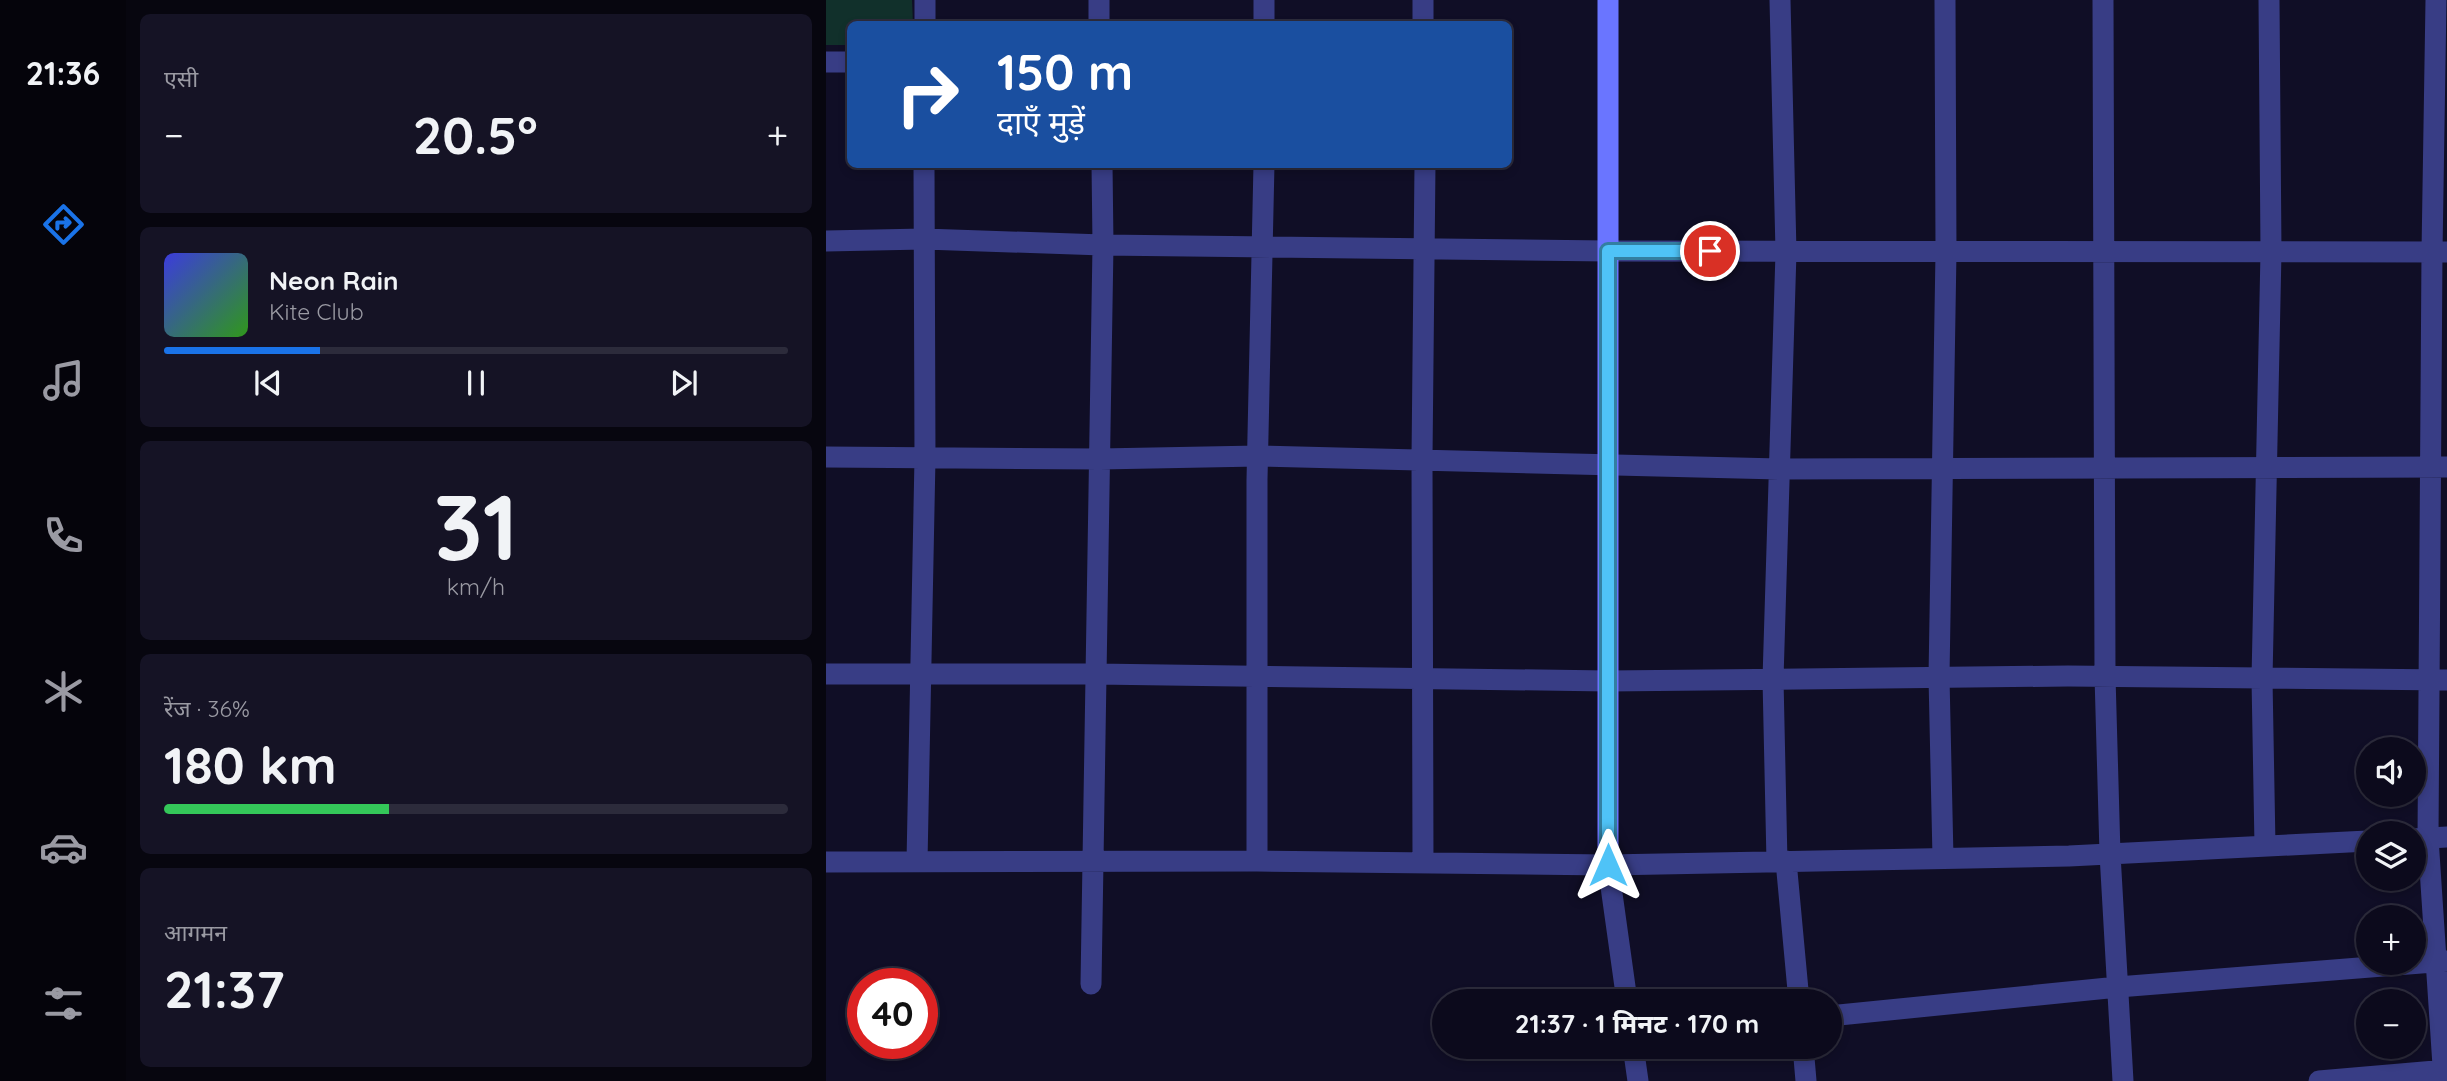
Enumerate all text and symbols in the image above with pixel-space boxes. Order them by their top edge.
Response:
text: 150 m [997,41,1133,102]
icon: right [882,49,973,140]
text: 21:36 [26,53,100,93]
text: एसी [164,64,198,93]
text: 20.5° [413,102,538,167]
text: दाएँ मुड़ें [997,102,1085,142]
text: − [164,111,184,159]
text: + [767,111,788,159]
icon: directions [39,200,88,249]
pin [1680,221,1740,281]
icon: arrive [1691,232,1729,270]
text: Neon Rain [269,264,398,297]
text: Kite Club [269,297,364,326]
icon: music [39,356,88,405]
icon: previous [249,364,287,402]
icon: pause [457,364,495,402]
icon: next [665,364,703,402]
text: 31 [434,469,518,583]
icon: phone [39,511,88,560]
text: km/h [447,572,505,601]
icon: climate [39,667,88,716]
text: रेंज · 36% [164,694,250,723]
text: 180 km [164,732,337,797]
map controls [2356,737,2426,1059]
button: sound [2356,737,2426,807]
button: layers [2356,821,2426,891]
icon: car [39,823,88,872]
position arrow [1571,828,1645,902]
button: + [2356,905,2426,975]
text: आगमन [164,918,227,947]
text: 21:37 [164,956,284,1021]
speed limit sign: 40 [847,968,938,1059]
icon: filters [39,979,88,1028]
button: − [2356,989,2426,1059]
text: 21:37 · 1 मिनट · 170 m [1515,1007,1759,1040]

